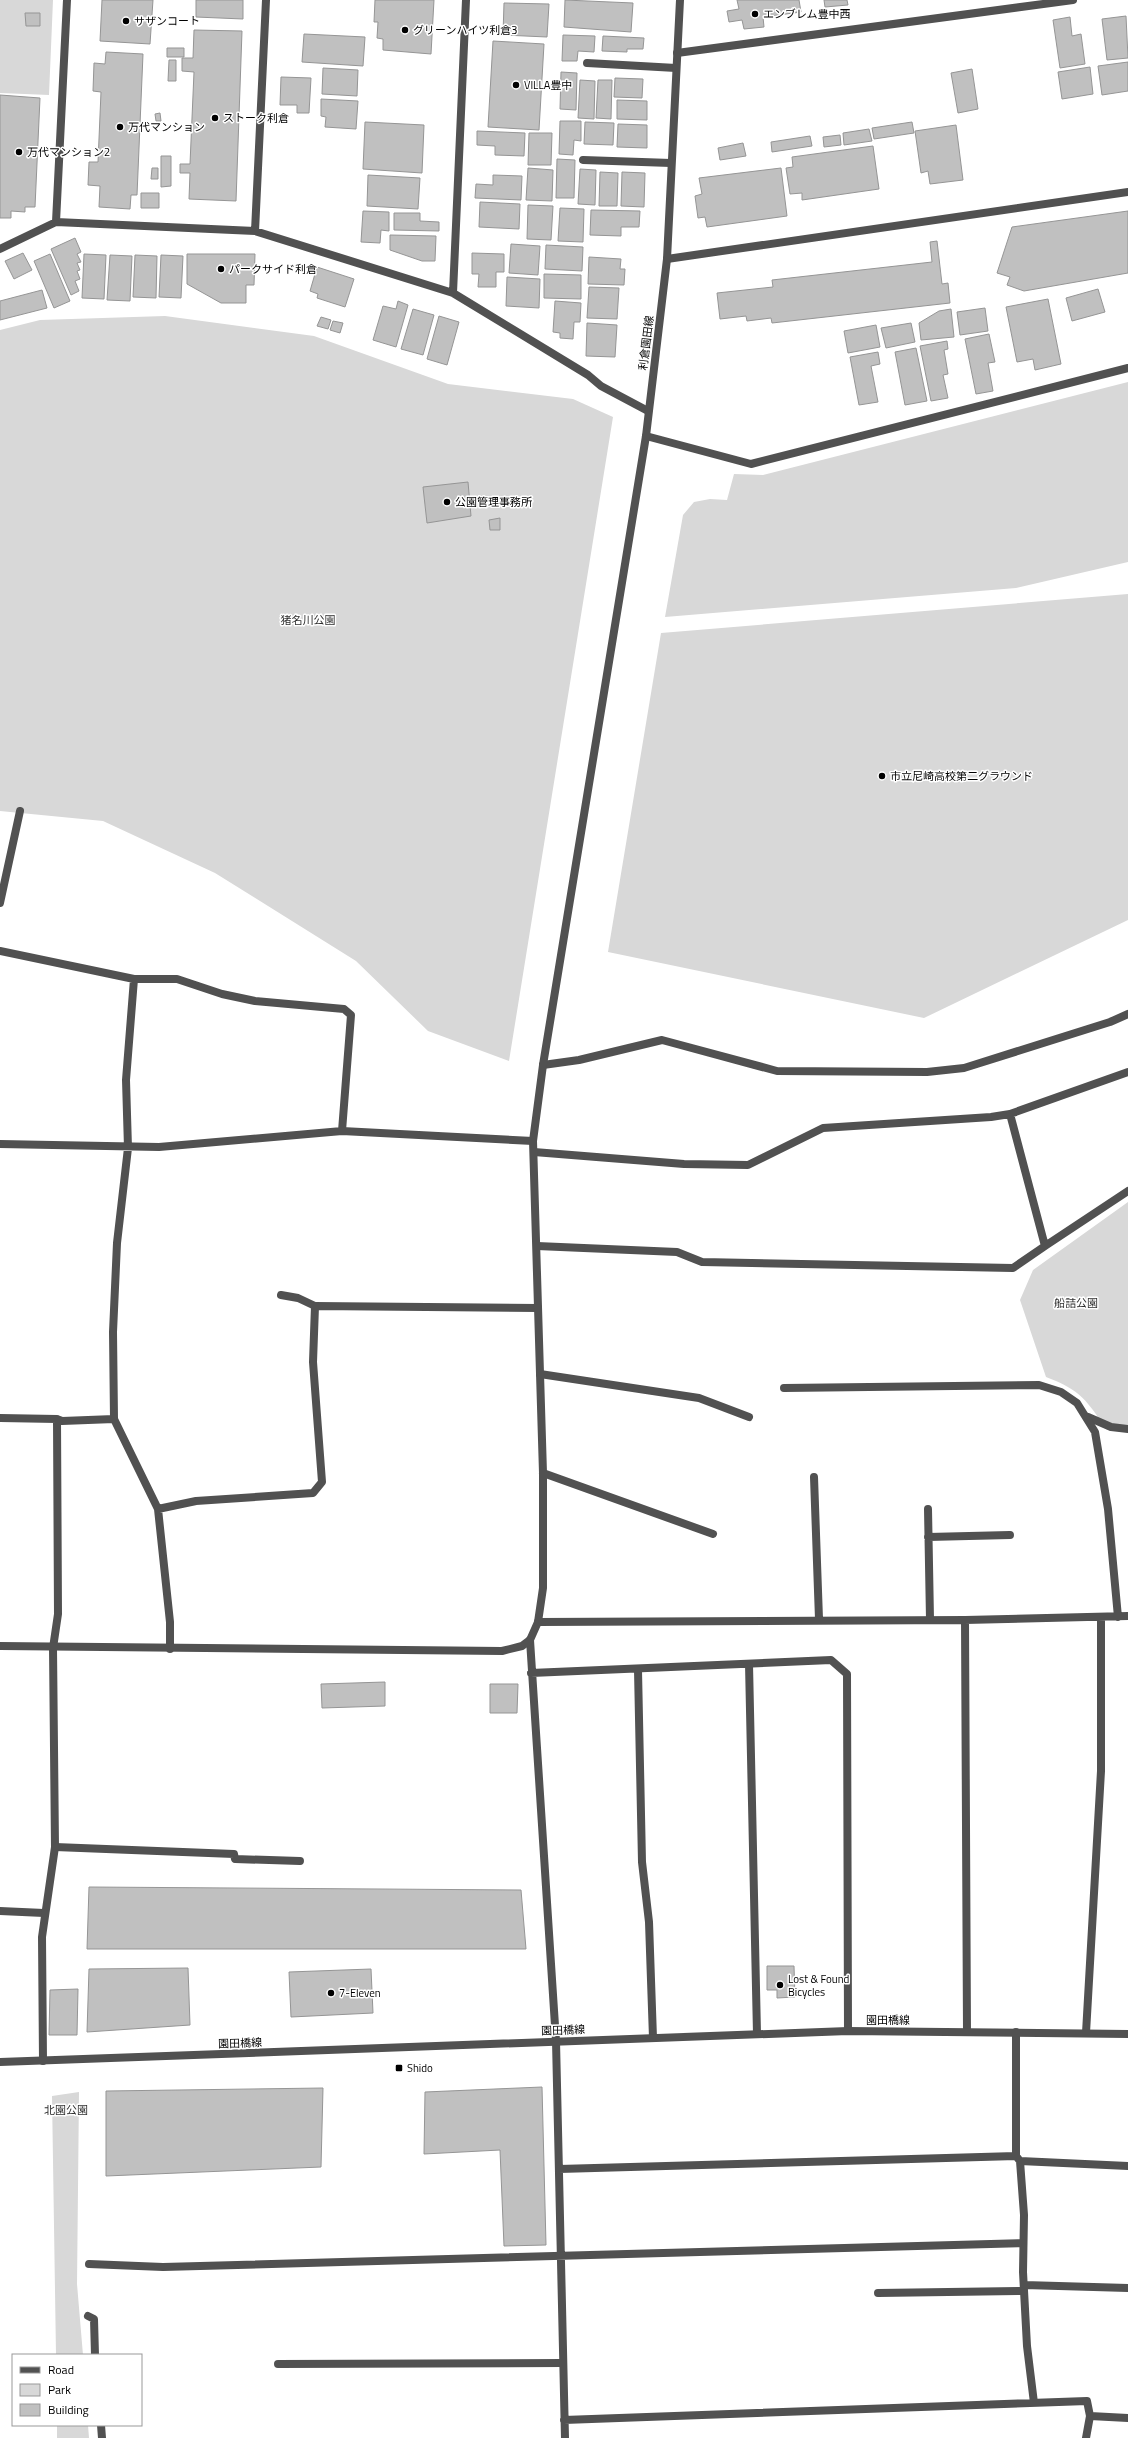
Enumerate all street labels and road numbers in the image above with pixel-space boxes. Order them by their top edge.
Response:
street label: 利倉園田線 [635,315,657,371]
street label: 園田橋線 [866,2012,910,2028]
street label: 園田橋線 [541,2021,585,2039]
street label: 園田橋線 [218,2034,262,2052]

